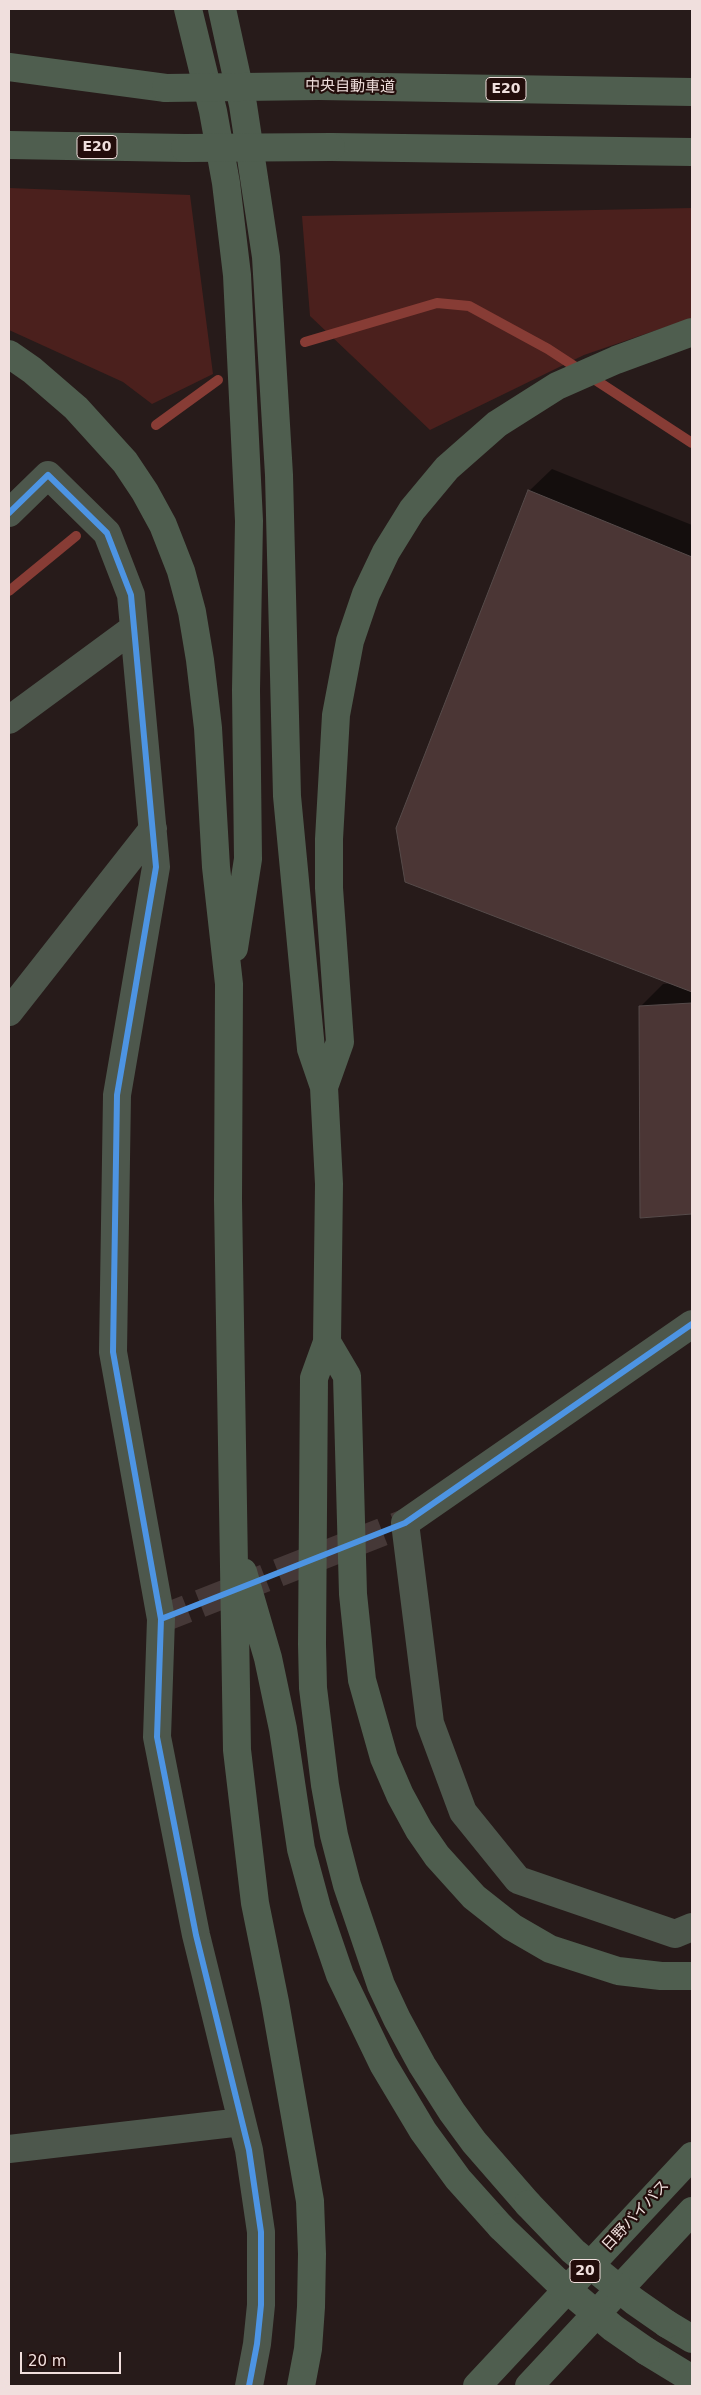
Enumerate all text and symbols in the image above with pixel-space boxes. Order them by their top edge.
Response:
street label: 中央自動車道 [305,77,395,97]
road number: E20 [486,78,526,100]
road number: E20 [77,136,117,158]
street label: 日野バイパス [599,2177,673,2255]
road number: 20 [570,2260,600,2282]
scale bar [22,2342,124,2374]
text: 20 m [28,2352,66,2370]

